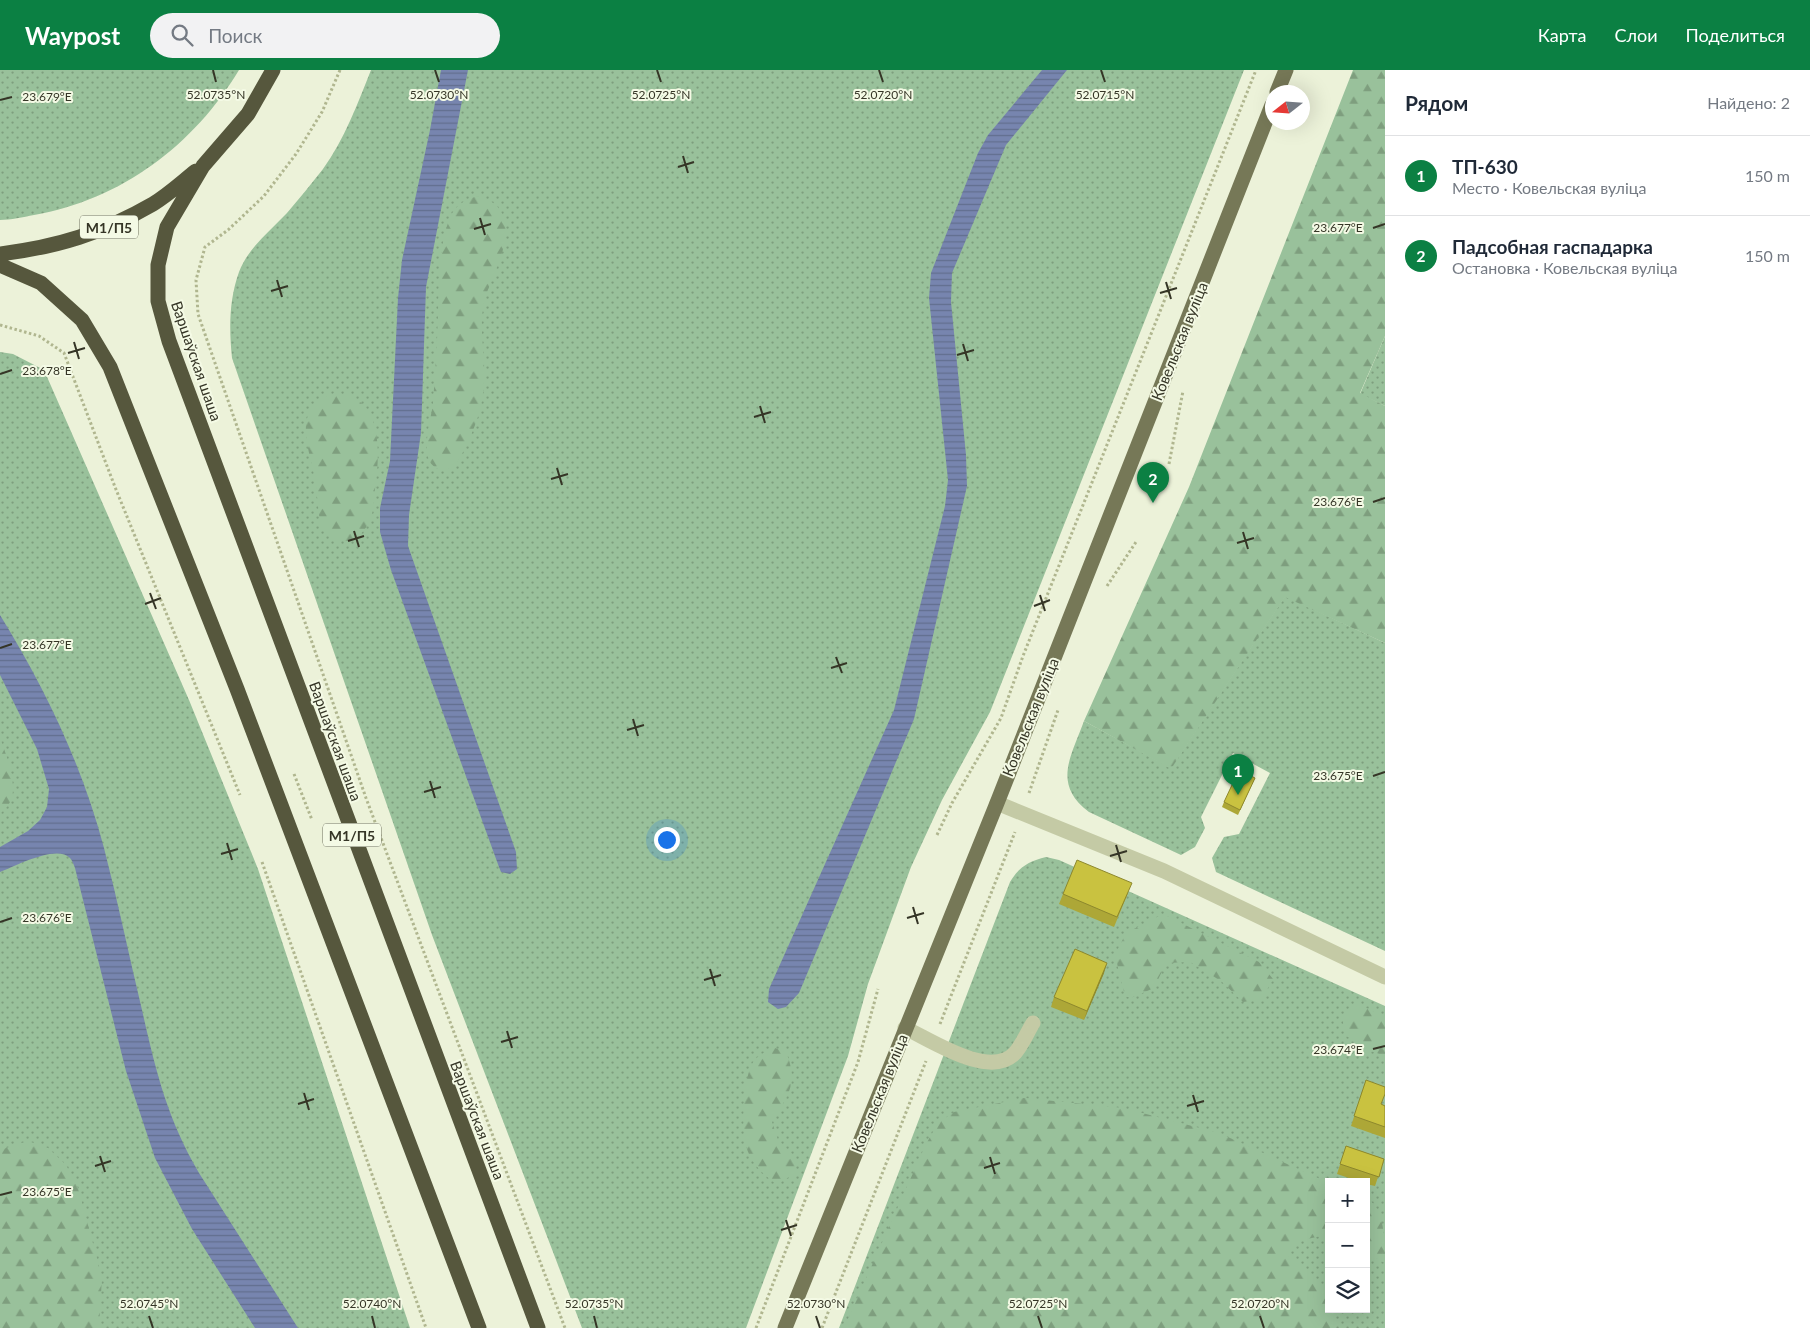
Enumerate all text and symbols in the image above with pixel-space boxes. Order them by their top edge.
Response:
search box [150,13,500,58]
text: Waypost [25,21,120,50]
icon: search [168,21,196,49]
text: Поиск [208,24,262,47]
text: Карта [1538,24,1586,46]
text: Слои [1614,24,1658,46]
text: Поделиться [1686,24,1785,46]
north arrow [1265,85,1310,130]
text: 52.0735°N [187,87,245,102]
text: 52.0730°N [410,87,468,102]
text: 52.0725°N [632,87,690,102]
text: 52.0720°N [854,87,912,102]
text: 52.0715°N [1076,87,1134,102]
text: 23.679°E [22,89,72,104]
text: Рядом [1405,90,1468,115]
text: Найдено: 2 [1707,93,1790,112]
text: ТП-630 [1452,155,1518,178]
text: 1 [1416,166,1426,185]
text: 150 m [1745,166,1790,185]
text: Место · Ковельская вуліца [1452,178,1646,197]
road number: М1/П5 [80,216,138,238]
text: 23.677°E [1313,220,1363,235]
text: Падсобная гаспадарка [1452,235,1653,258]
text: 2 [1416,246,1426,265]
text: 150 m [1745,246,1790,265]
text: Остановка · Ковельская вуліца [1452,258,1677,277]
street label: Ковельская вуліца [1147,279,1211,403]
street label: Варшаўская шаша [168,299,226,423]
text: 23.678°E [22,363,72,378]
pin: 2 [1137,462,1169,503]
text: 23.676°E [1313,494,1363,509]
text: 23.677°E [22,637,72,652]
street label: Ковельская вуліца [998,655,1062,779]
street label: Варшаўская шаша [306,679,366,803]
pin: 1 [1222,754,1254,795]
text: 23.675°E [1313,768,1363,783]
road number: М1/П5 [323,824,381,846]
your location [654,827,680,853]
text: 23.676°E [22,910,72,925]
street label: Ковельская вуліца [847,1031,911,1155]
text: 23.674°E [1313,1042,1363,1057]
street label: Варшаўская шаша [447,1058,509,1182]
map controls [1325,1178,1370,1313]
button: + [1325,1178,1370,1223]
text: 23.675°E [22,1184,72,1199]
button: − [1325,1223,1370,1268]
button: layers [1325,1268,1370,1313]
text: 52.0745°N [120,1296,178,1311]
text: 52.0740°N [343,1296,401,1311]
text: 52.0735°N [565,1296,623,1311]
text: 52.0730°N [787,1296,845,1311]
text: 52.0725°N [1009,1296,1067,1311]
text: 52.0720°N [1231,1296,1289,1311]

